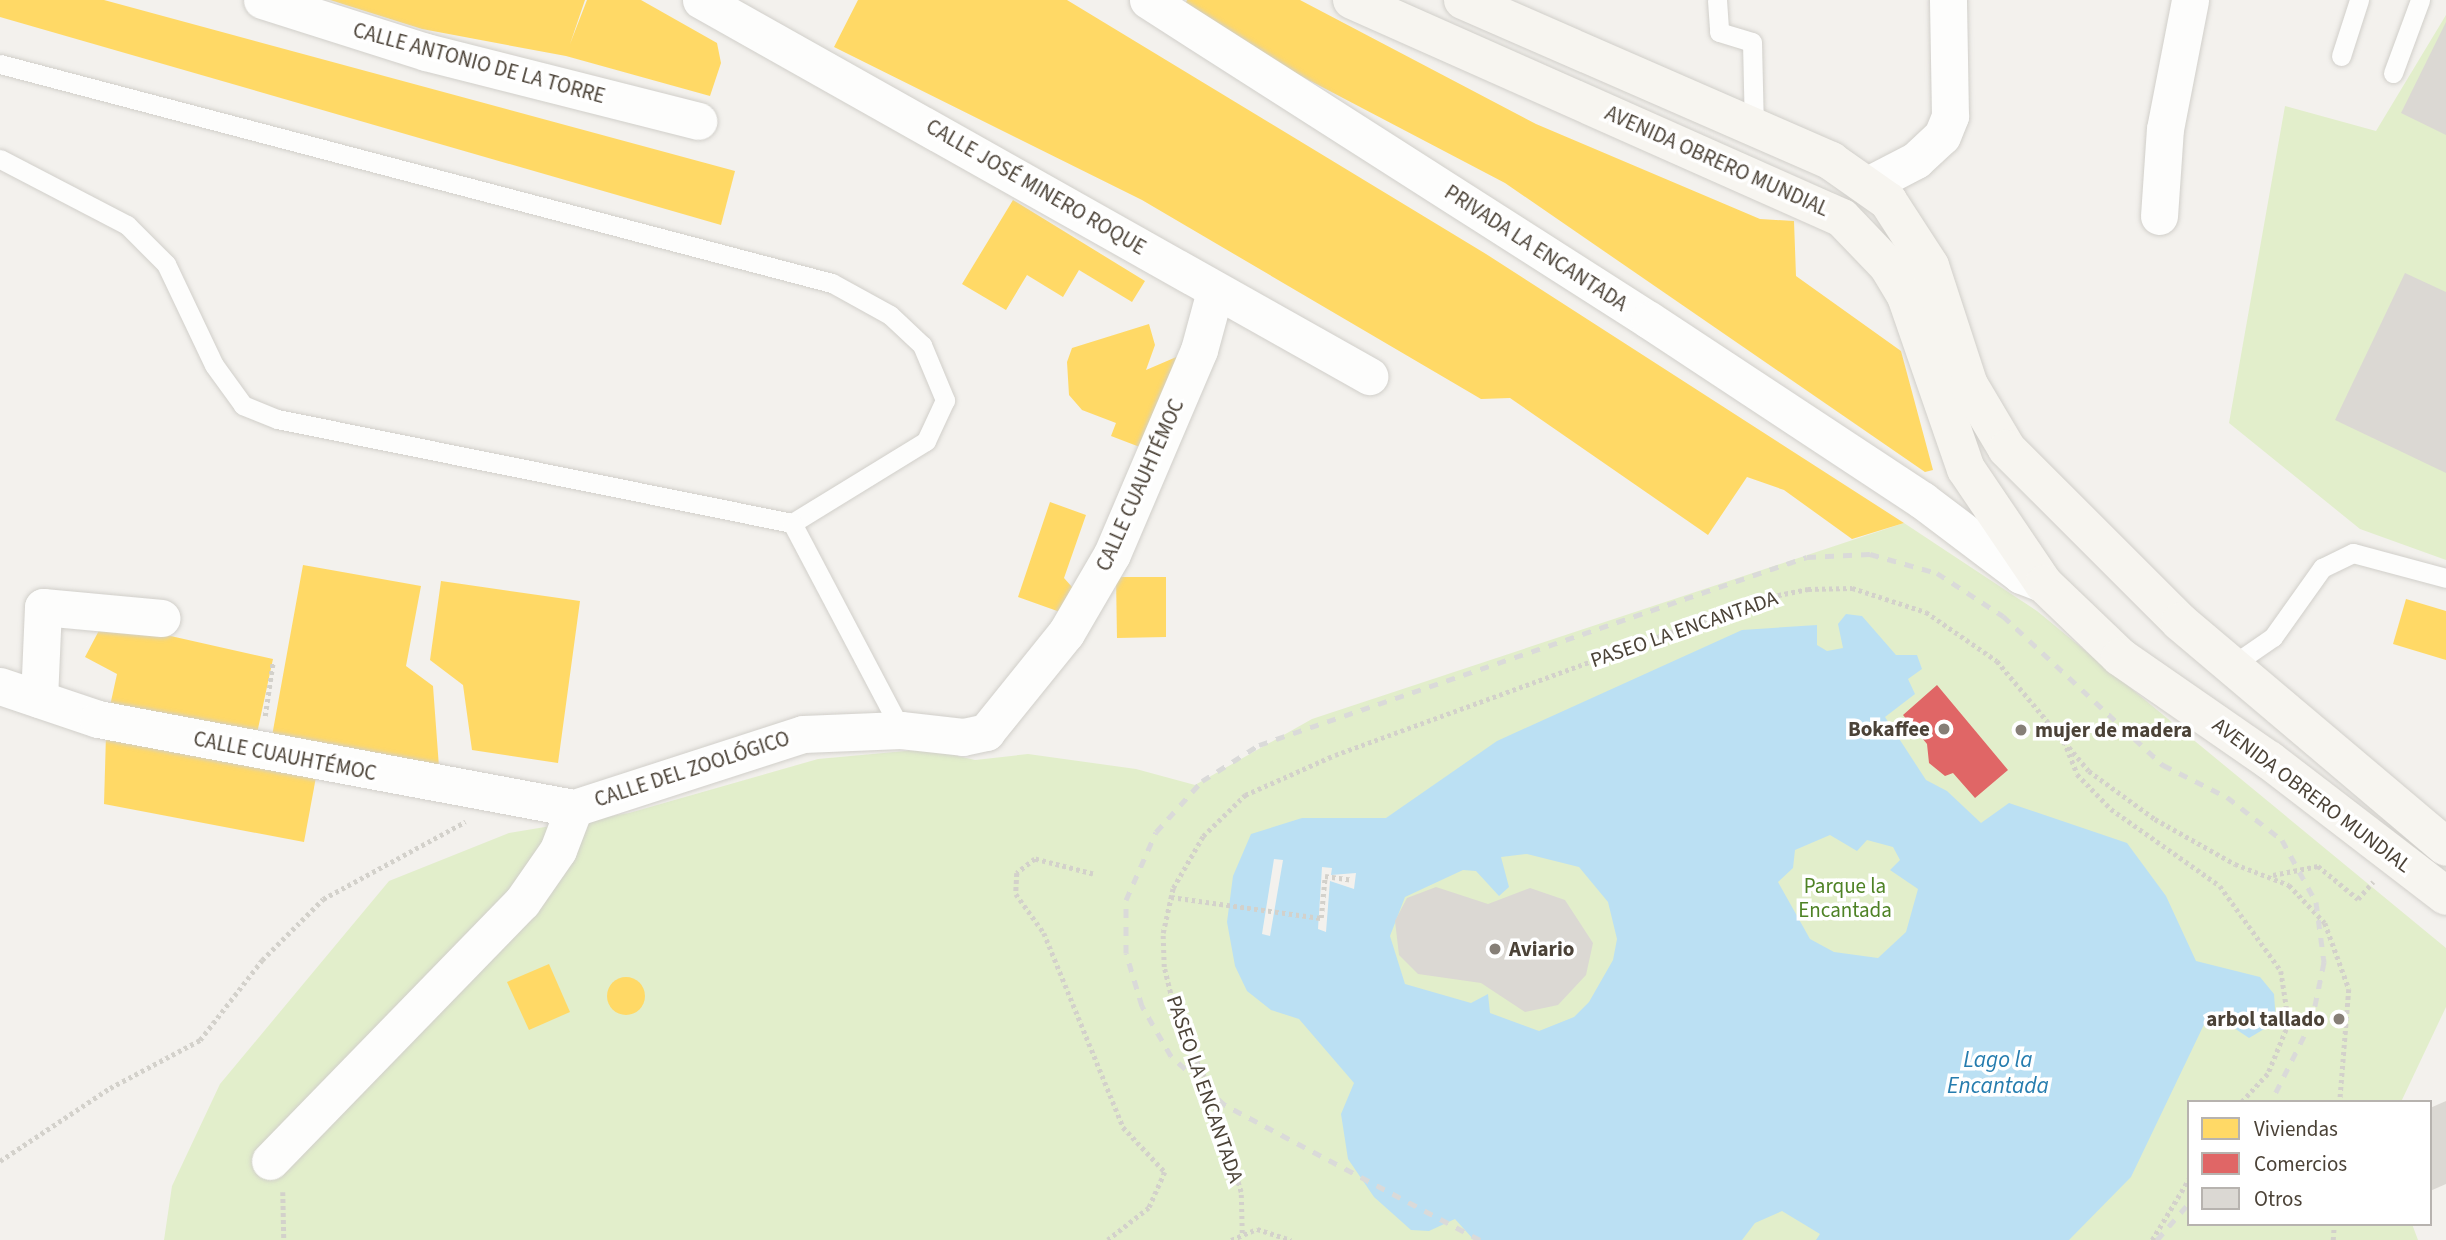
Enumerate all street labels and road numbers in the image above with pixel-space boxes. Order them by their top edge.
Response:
street label: CALLE ANTONIO DE LA TORRE [350,17,608,109]
street label: AVENIDA OBRERO MUNDIAL [1601,100,1833,222]
street label: CALLE JOSÉ MINERO ROQUE [922,114,1150,260]
street label: PRIVADA LA ENCANTADA [1440,179,1632,317]
street label: CALLE CUAUHTÉMOC [1091,395,1189,575]
street label: PASEO LA ENCANTADA [1587,585,1781,673]
street label: AVENIDA OBRERO MUNDIAL [2208,712,2416,878]
street label: CALLE CUAUHTÉMOC [191,726,379,786]
street label: CALLE DEL ZOOLÓGICO [591,726,793,812]
street label: PASEO LA ENCANTADA [1161,992,1249,1186]

